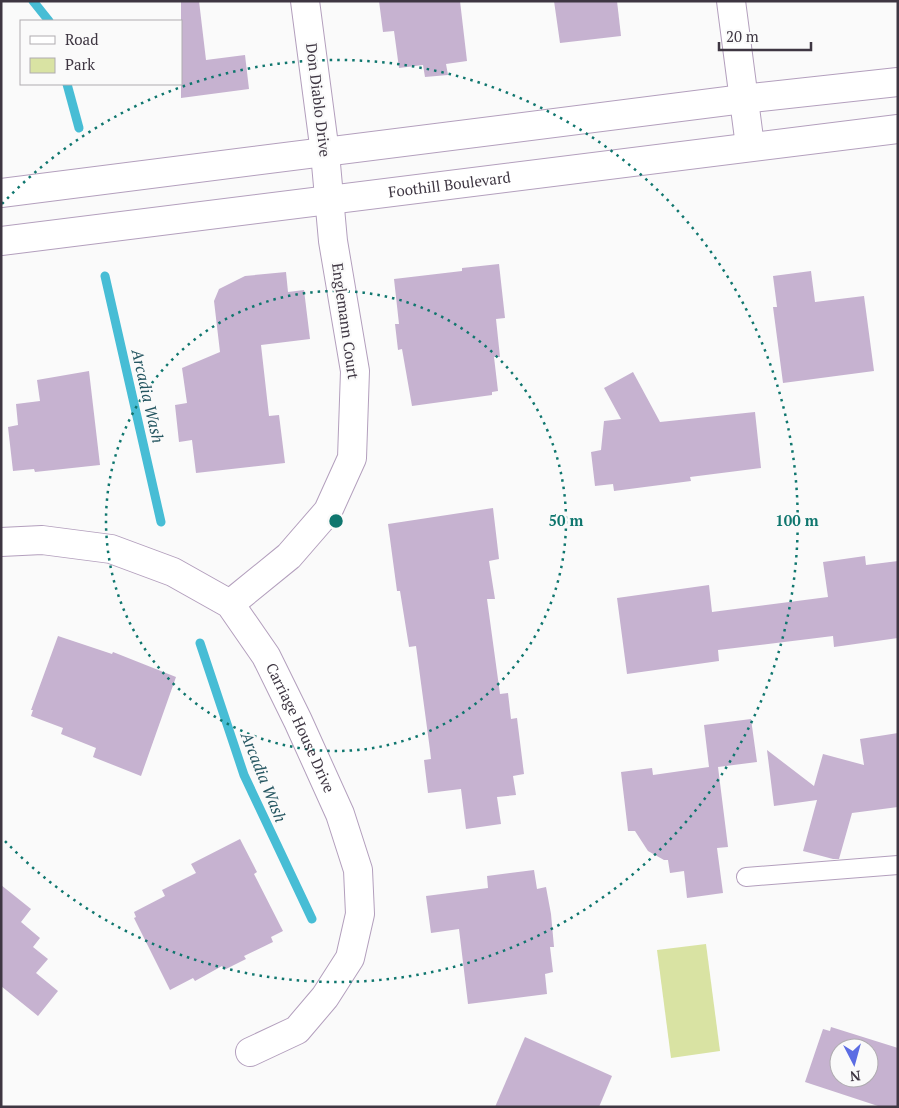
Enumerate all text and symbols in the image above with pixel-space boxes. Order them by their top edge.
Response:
legend [20,20,182,85]
scale bar [719,20,812,52]
text: 20 m [726,26,759,46]
text: Road [65,29,98,49]
street label: Don Diablo Drive [302,42,336,158]
text: Park [65,54,95,74]
street label: Foothill Boulevard [387,166,512,202]
street label: Englemann Court [328,261,364,381]
water label: Arcadia Wash [126,346,169,445]
text: 50 m [549,510,584,530]
text: 100 m [775,510,819,530]
centre of rings [327,512,345,530]
street label: Carriage House Drive [262,659,340,796]
water label: Arcadia Wash [236,728,292,825]
north arrow [829,1038,879,1088]
text: N [849,1066,862,1086]

